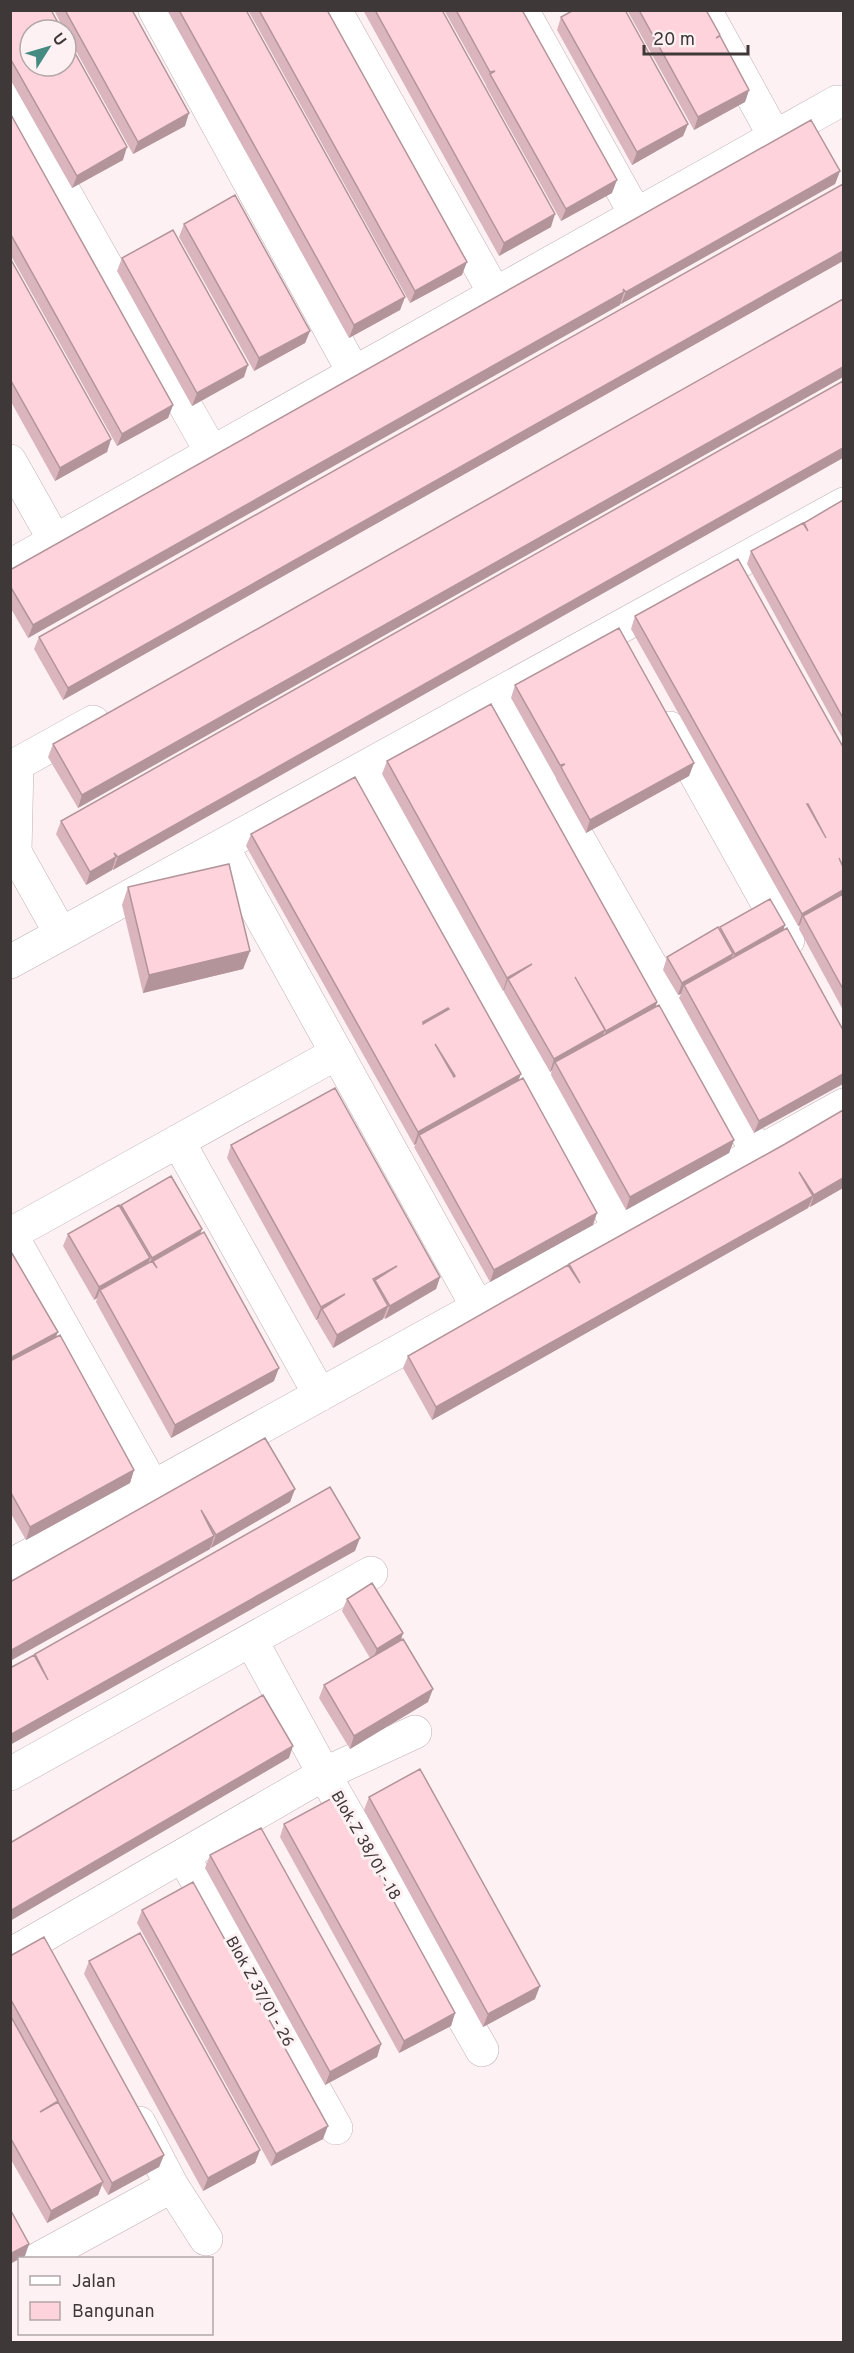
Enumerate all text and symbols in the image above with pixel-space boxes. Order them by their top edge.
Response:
north arrow [18,18,78,78]
scale bar [644,18,748,56]
text: 20 m [653,29,695,52]
text: U [47,30,70,51]
street label: Blok Z 38/01 - 18 [326,1788,404,1904]
street label: Blok Z 37/01 - 26 [220,1933,298,2051]
legend [18,2257,213,2335]
text: Jalan [72,2271,116,2294]
text: Bangunan [72,2301,155,2324]

